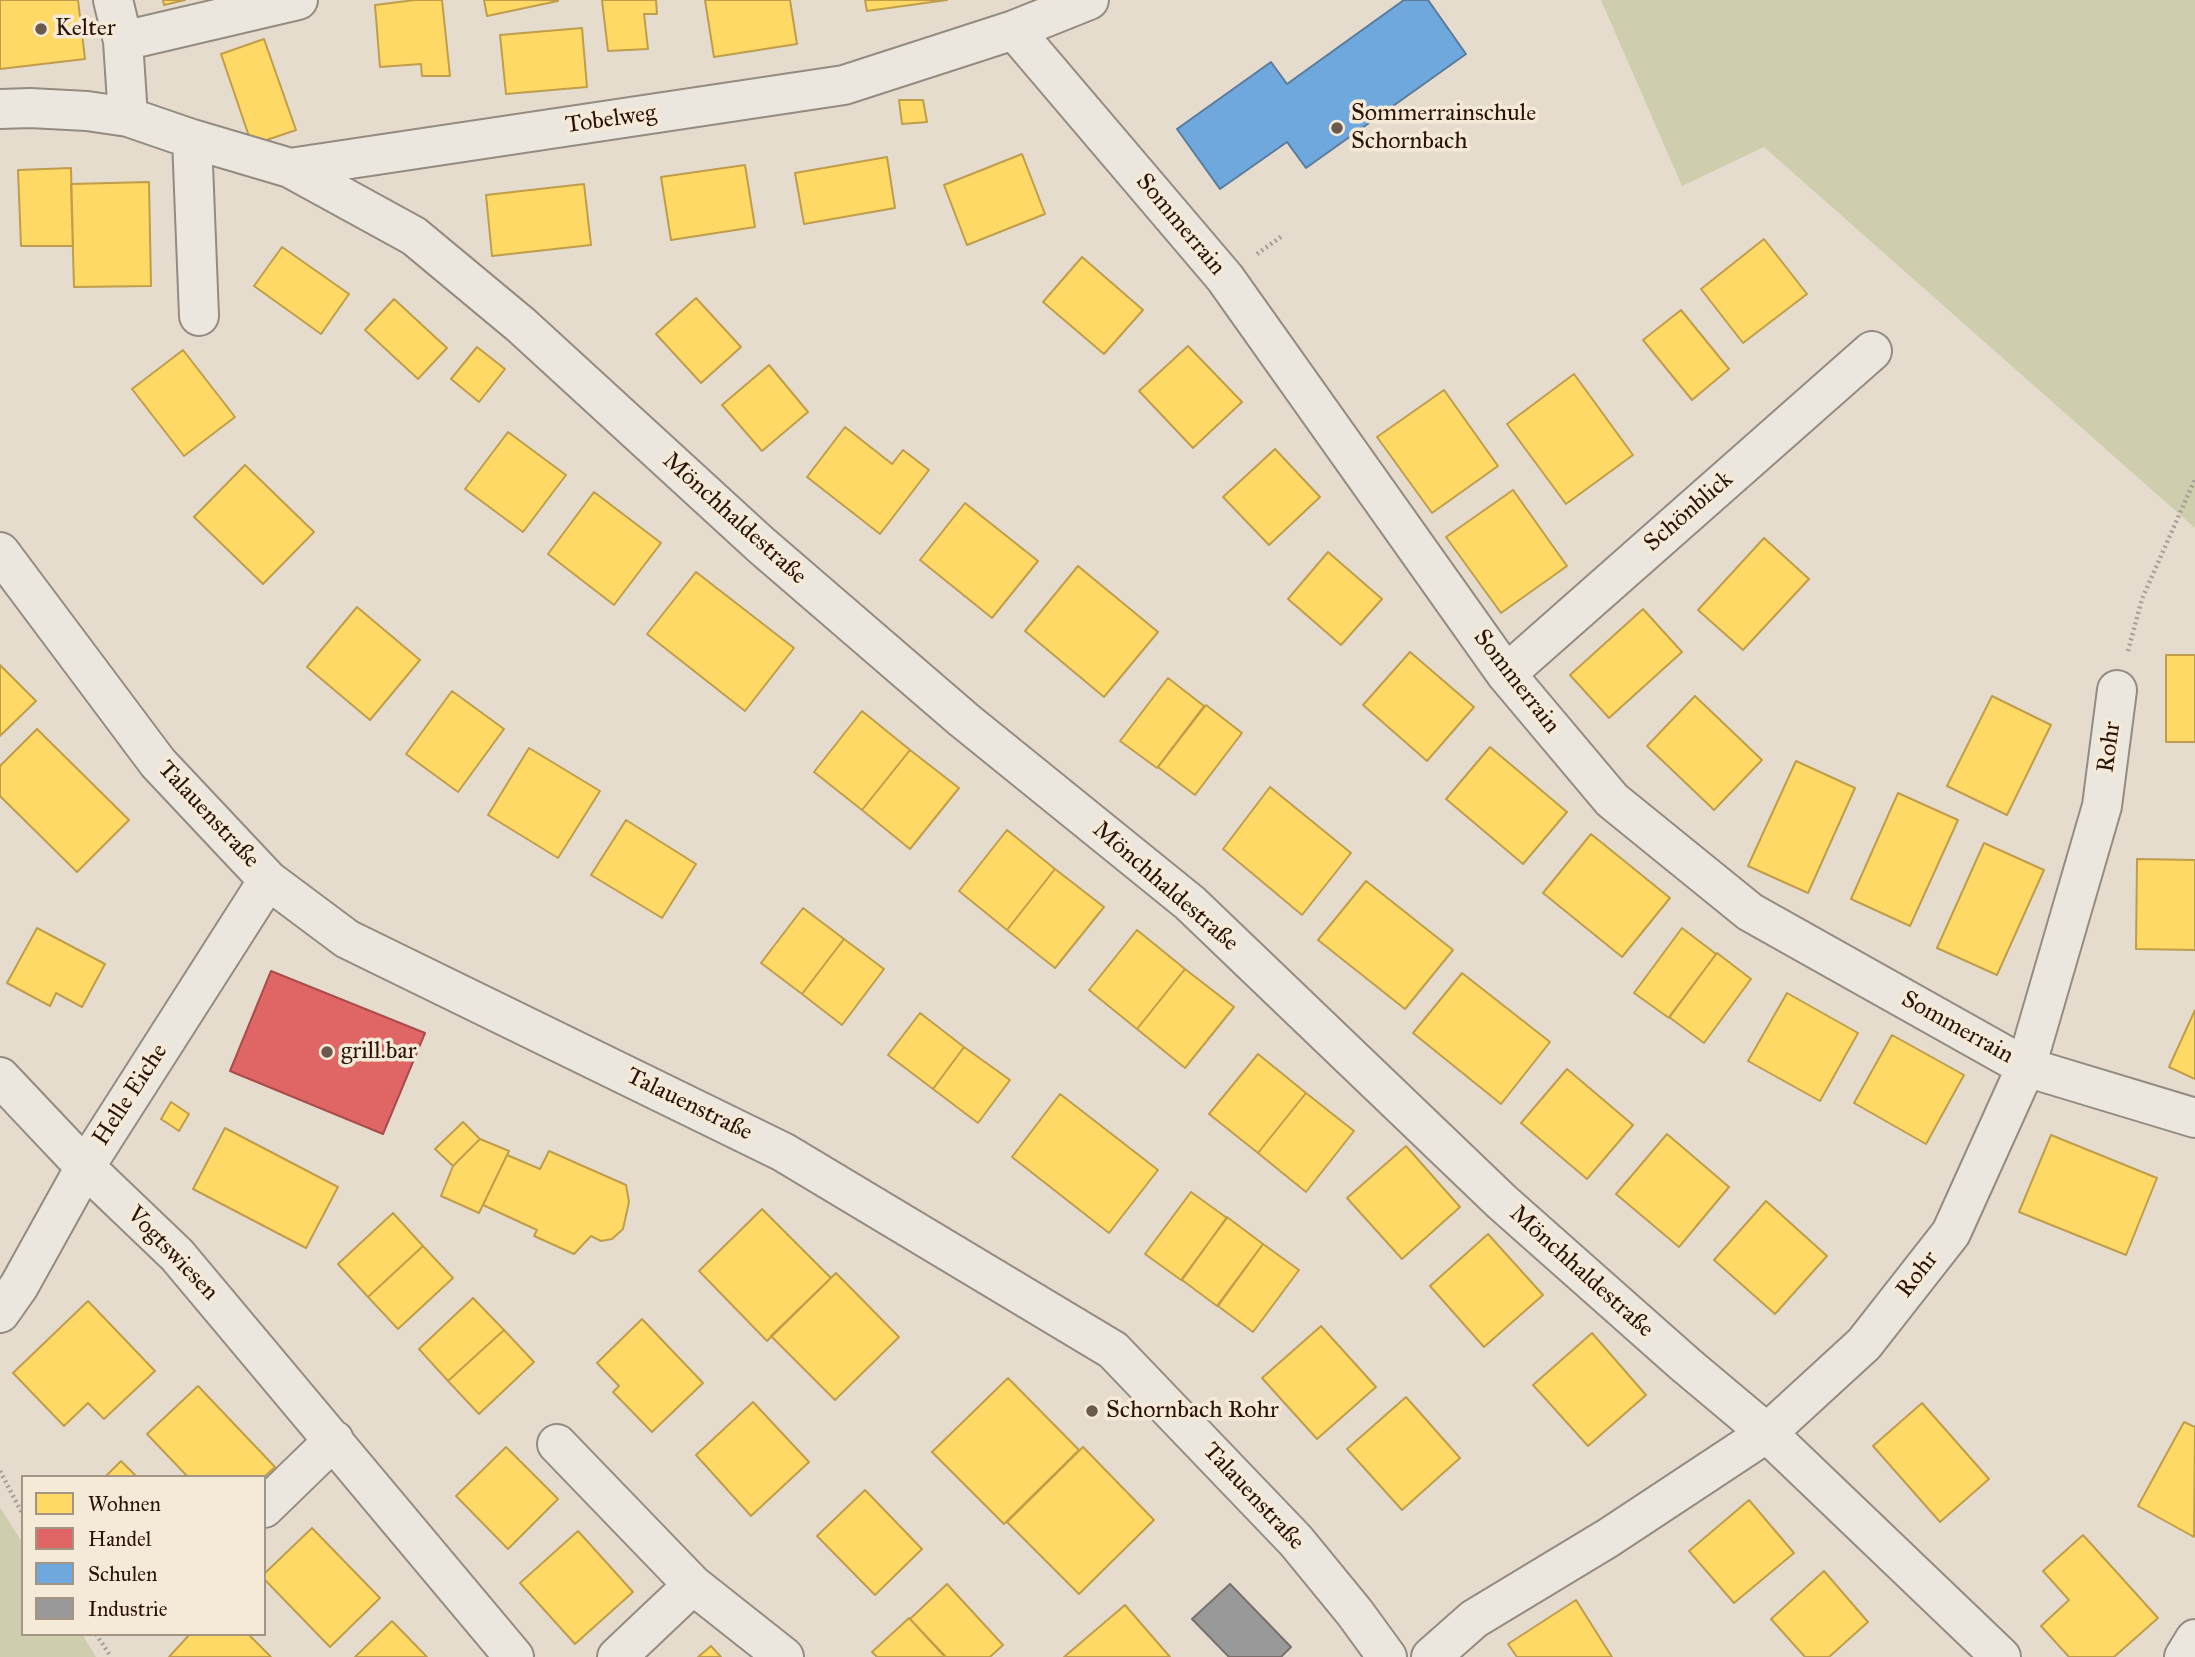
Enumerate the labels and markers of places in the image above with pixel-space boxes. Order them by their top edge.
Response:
place label: Kelter [55,15,116,43]
marker: Kelter [33,21,49,37]
place label: Sommerrainschule Schornbach [1351,100,1536,156]
marker: Sommerrainschule Schornbach [1329,120,1345,136]
place label: grill.bar [341,1038,417,1066]
marker: grill.bar [319,1044,335,1060]
place label: Schornbach Rohr [1106,1397,1279,1425]
marker: Schornbach Rohr [1084,1403,1100,1419]

